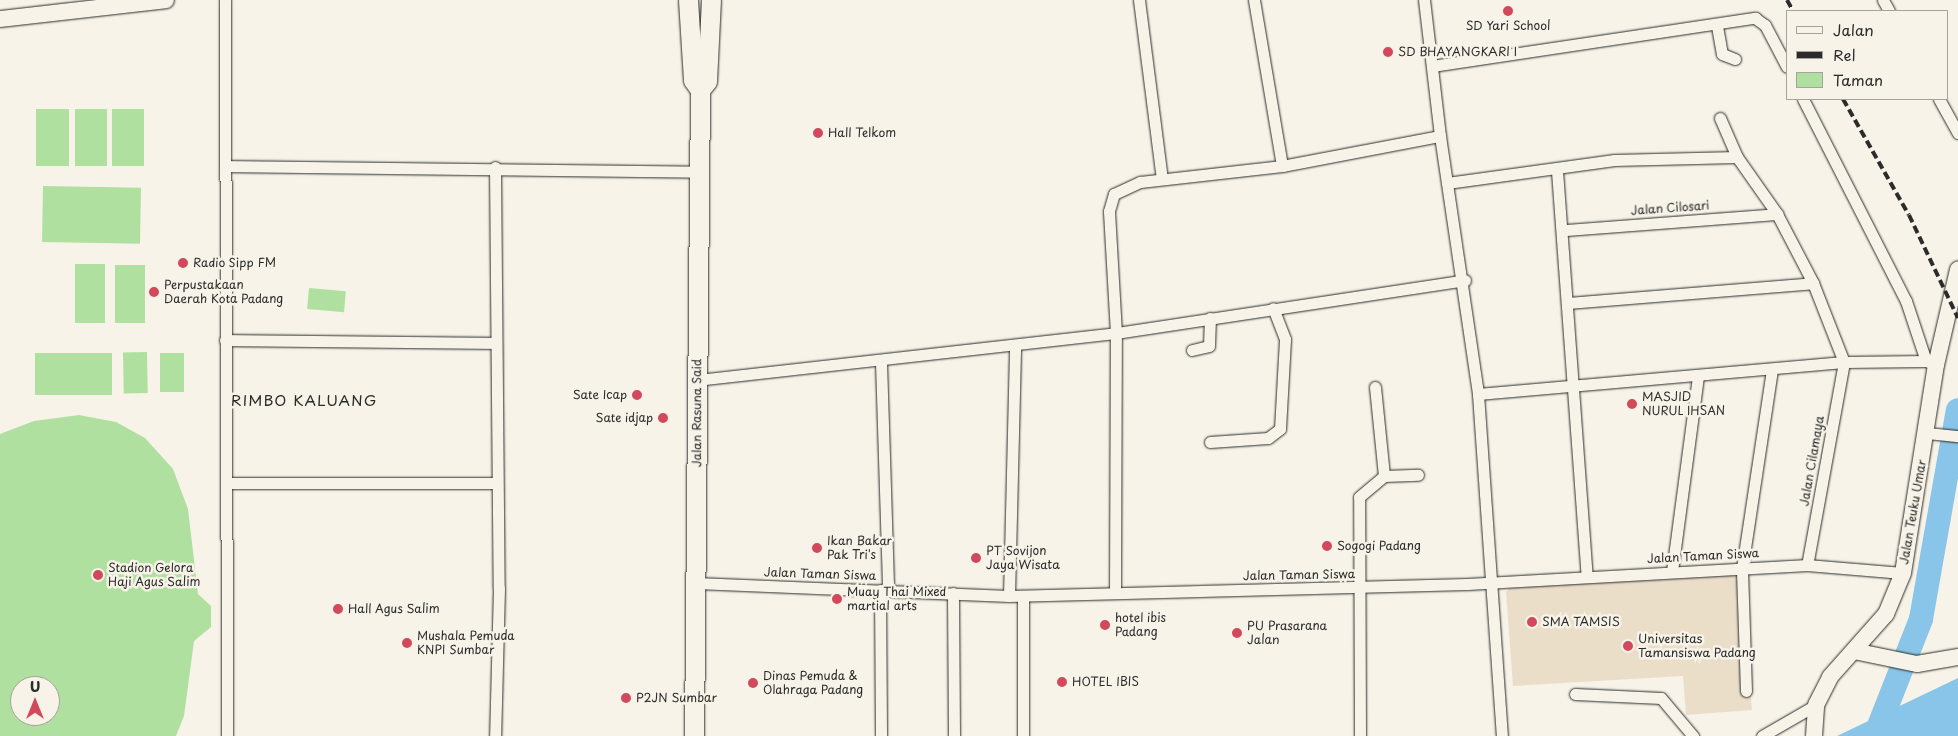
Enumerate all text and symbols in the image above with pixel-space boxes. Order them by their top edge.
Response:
marker: SD Yari School [1502,5,1514,17]
legend [1786,10,1948,100]
text: Jalan [1833,18,1874,41]
place label: SD Yari School [1465,19,1551,33]
text: Rel [1833,43,1855,66]
place label: SD BHAYANGKARI I [1398,45,1518,59]
marker: SD BHAYANGKARI I [1382,46,1394,58]
text: Taman [1833,68,1883,91]
place label: Hall Telkom [828,126,896,140]
marker: Hall Telkom [812,127,824,139]
street label: Jalan Cilosari [1630,198,1710,218]
place label: Radio Sipp FM [193,256,276,270]
marker: Radio Sipp FM [177,257,189,269]
place label: Perpustakaan Daerah Kota Padang [164,278,284,306]
marker: Perpustakaan Daerah Kota Padang [148,286,160,298]
street label: Jalan Rasuna Said [690,359,704,467]
place label: Sate Icap [573,388,627,402]
marker: Sate Icap [631,389,643,401]
place label: MASJID NURUL IHSAN [1642,390,1727,418]
district label: RIMBO KALUANG [229,391,379,409]
marker: MASJID NURUL IHSAN [1626,398,1638,410]
place label: Sate idjap [594,411,653,425]
marker: Sate idjap [657,412,669,424]
street label: Jalan Cilamaya [1797,415,1827,507]
street label: Jalan Teuku Umar [1897,458,1929,566]
place label: Ikan Bakar Pak Tri's [827,534,892,562]
place label: Sogogi Padang [1337,539,1422,553]
marker: Sogogi Padang [1321,540,1333,552]
marker: Ikan Bakar Pak Tri's [811,542,823,554]
place label: PT Sovijon Jaya Wisata [986,544,1060,572]
street label: Jalan Taman Siswa [1646,546,1760,566]
marker: PT Sovijon Jaya Wisata [970,552,982,564]
place label: Stadion Gelora Haji Agus Salim [108,561,200,589]
street label: Jalan Taman Siswa [763,565,877,583]
street label: Jalan Taman Siswa [1242,567,1356,583]
marker: Stadion Gelora Haji Agus Salim [92,569,104,581]
place label: Muay Thai Mixed martial arts [847,585,947,613]
marker: Muay Thai Mixed martial arts [831,593,843,605]
place label: Hall Agus Salim [348,602,441,616]
marker: Hall Agus Salim [332,603,344,615]
place label: hotel ibis Padang [1115,611,1166,639]
place label: SMA TAMSIS [1542,615,1620,629]
marker: SMA TAMSIS [1526,616,1538,628]
marker: hotel ibis Padang [1099,619,1111,631]
place label: PU Prasarana Jalan [1247,619,1328,647]
marker: PU Prasarana Jalan [1231,627,1243,639]
place label: Mushala Pemuda KNPI Sumbar [417,629,515,657]
place label: Universitas Tamansiswa Padang [1638,632,1756,660]
marker: Mushala Pemuda KNPI Sumbar [401,637,413,649]
marker: Universitas Tamansiswa Padang [1622,640,1634,652]
place label: Dinas Pemuda & Olahraga Padang [763,669,864,697]
place label: HOTEL IBIS [1072,675,1140,689]
north arrow [10,676,60,726]
text: U [30,676,40,697]
marker: HOTEL IBIS [1056,676,1068,688]
marker: Dinas Pemuda & Olahraga Padang [747,677,759,689]
place label: P2JN Sumbar [636,691,718,705]
marker: P2JN Sumbar [620,692,632,704]

